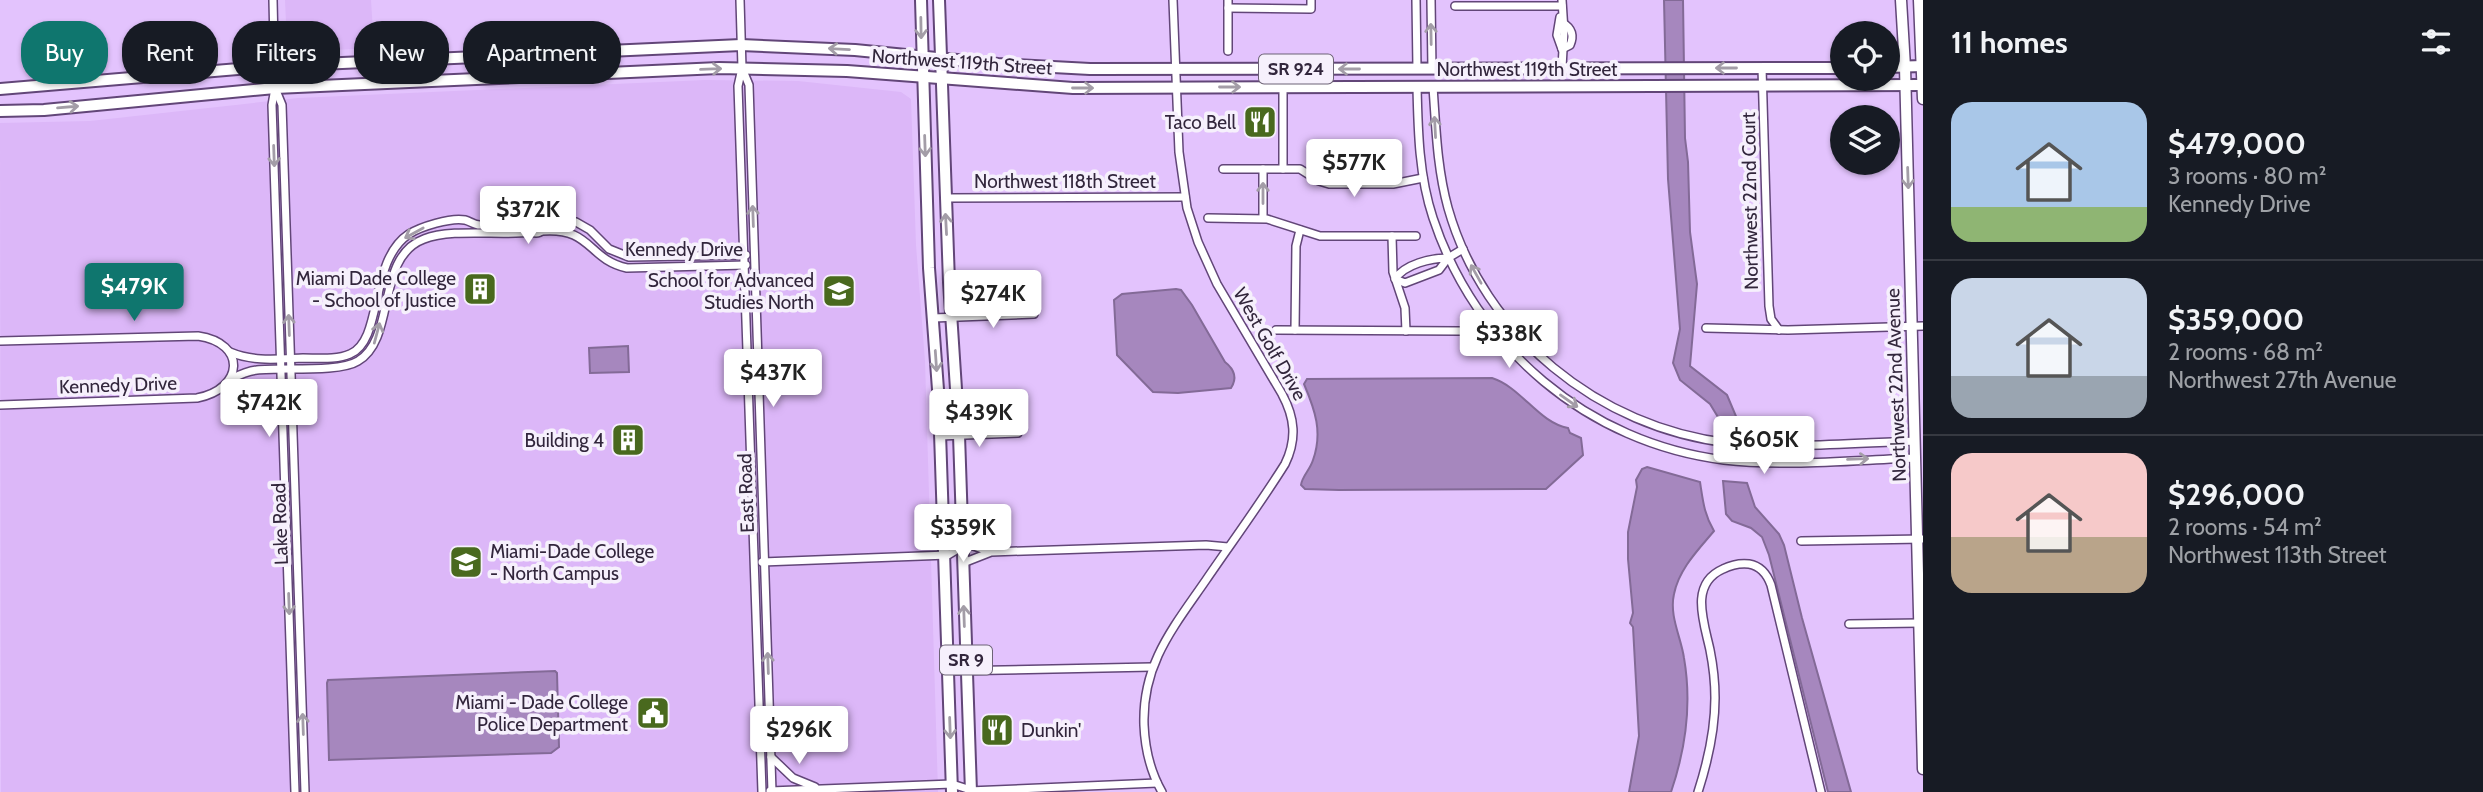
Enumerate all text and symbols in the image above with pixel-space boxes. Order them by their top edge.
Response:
one-way arrow [915,17,928,40]
chip: Buy [21,21,108,84]
chip: Rent [122,21,218,84]
chip: Filters [232,21,340,84]
chip: New [354,21,449,84]
chip: Apartment [463,21,621,84]
map controls [1830,21,1900,175]
button: locate [1830,21,1900,91]
one-way arrow [1425,23,1438,46]
icon: filters [2417,23,2455,61]
text: 11 homes [1951,24,2068,61]
one-way arrow [828,43,851,56]
street label: Northwest 119th Street [871,44,1054,80]
road number: SR 924 [1259,55,1333,84]
street label: Northwest 119th Street [1436,58,1618,81]
one-way arrow [1714,61,1737,75]
one-way arrow [699,62,722,75]
one-way arrow [1337,62,1360,76]
one-way arrow [1071,81,1094,95]
one-way arrow [1218,81,1241,94]
one-way arrow [56,101,79,114]
restaurant icon: Taco Bell [1241,103,1279,141]
button: layers [1830,105,1900,175]
place label: Taco Bell [1165,111,1237,134]
street label: Northwest 22nd Court [1737,111,1763,290]
one-way arrow [1429,115,1442,138]
text: $479,000 [2168,125,2306,162]
icon: home [2007,130,2091,214]
one-way arrow [919,134,932,157]
pin: $577K [1305,140,1403,199]
one-way arrow [267,144,280,167]
text: $577K [1322,148,1386,176]
text: 3 rooms · 80 m² [2168,162,2326,190]
one-way arrow [1901,167,1915,190]
street label: Northwest 118th Street [974,170,1156,193]
one-way arrow [1256,182,1270,205]
pin: $372K [479,187,577,246]
text: Kennedy Drive [2168,190,2311,218]
text: $372K [496,195,560,223]
one-way arrow [746,204,759,227]
one-way arrow [940,213,953,236]
one-way arrow [404,226,424,240]
street label: Kennedy Drive [625,238,743,261]
pin: $479K [85,264,183,323]
one-way arrow [1469,265,1483,285]
place label: Miami Dade College - School of Justice [296,267,456,312]
place label: School for Advanced Studies North [648,269,814,314]
building icon: Miami Dade College - School of Justice [461,270,499,308]
pin: $274K [944,270,1042,330]
text: $479K [101,272,167,300]
school or university icon: School for Advanced Studies North [820,272,858,310]
text: $274K [960,279,1026,307]
street label: West Golf Drive [1228,284,1312,405]
street label: Northwest 22nd Avenue [1881,288,1911,482]
text: $359,000 [2168,301,2304,338]
icon: home [2007,306,2091,390]
pin: $338K [1460,310,1558,370]
one-way arrow [283,314,296,337]
text: $338K [1476,319,1542,347]
one-way arrow [372,322,385,344]
text: 2 rooms · 68 m² [2168,338,2323,366]
one-way arrow [930,349,943,371]
pin: $437K [724,350,822,409]
text: $437K [740,358,806,386]
text: Northwest 27th Avenue [2168,366,2397,394]
street label: Kennedy Drive [59,371,178,399]
pin: $742K [220,380,318,439]
text: $742K [236,388,302,416]
pin: $439K [930,390,1028,449]
one-way arrow [1559,394,1578,409]
text: $439K [945,398,1013,426]
pin: $605K [1715,416,1813,476]
building icon: Building 4 [609,421,647,459]
text: $605K [1729,425,1799,453]
place label: Building 4 [524,429,604,452]
street label: East Road [733,453,759,533]
one-way arrow [1846,453,1869,466]
text: $296,000 [2168,476,2305,513]
icon: home [2007,481,2091,565]
street label: Lake Road [267,483,293,565]
pin: $359K [914,504,1012,564]
text: $359K [930,513,996,541]
text: 2 rooms · 54 m² [2168,513,2322,541]
place label: Miami-Dade College - North Campus [490,540,654,585]
text: Northwest 113th Street [2168,541,2387,569]
school or university icon: Miami-Dade College - North Campus [447,543,485,581]
one-way arrow [283,592,296,615]
one-way arrow [958,605,971,628]
road number: SR 9 [940,646,992,674]
one-way arrow [761,652,774,675]
place label: Miami - Dade College Police Department [455,691,629,736]
public building icon: Miami - Dade College Police Department [634,694,672,732]
pin: $296K [750,706,848,766]
restaurant icon: Dunkin' [978,711,1016,749]
one-way arrow [296,713,309,736]
text: $296K [766,715,832,743]
one-way arrow [944,716,957,739]
place label: Dunkin' [1021,719,1081,742]

